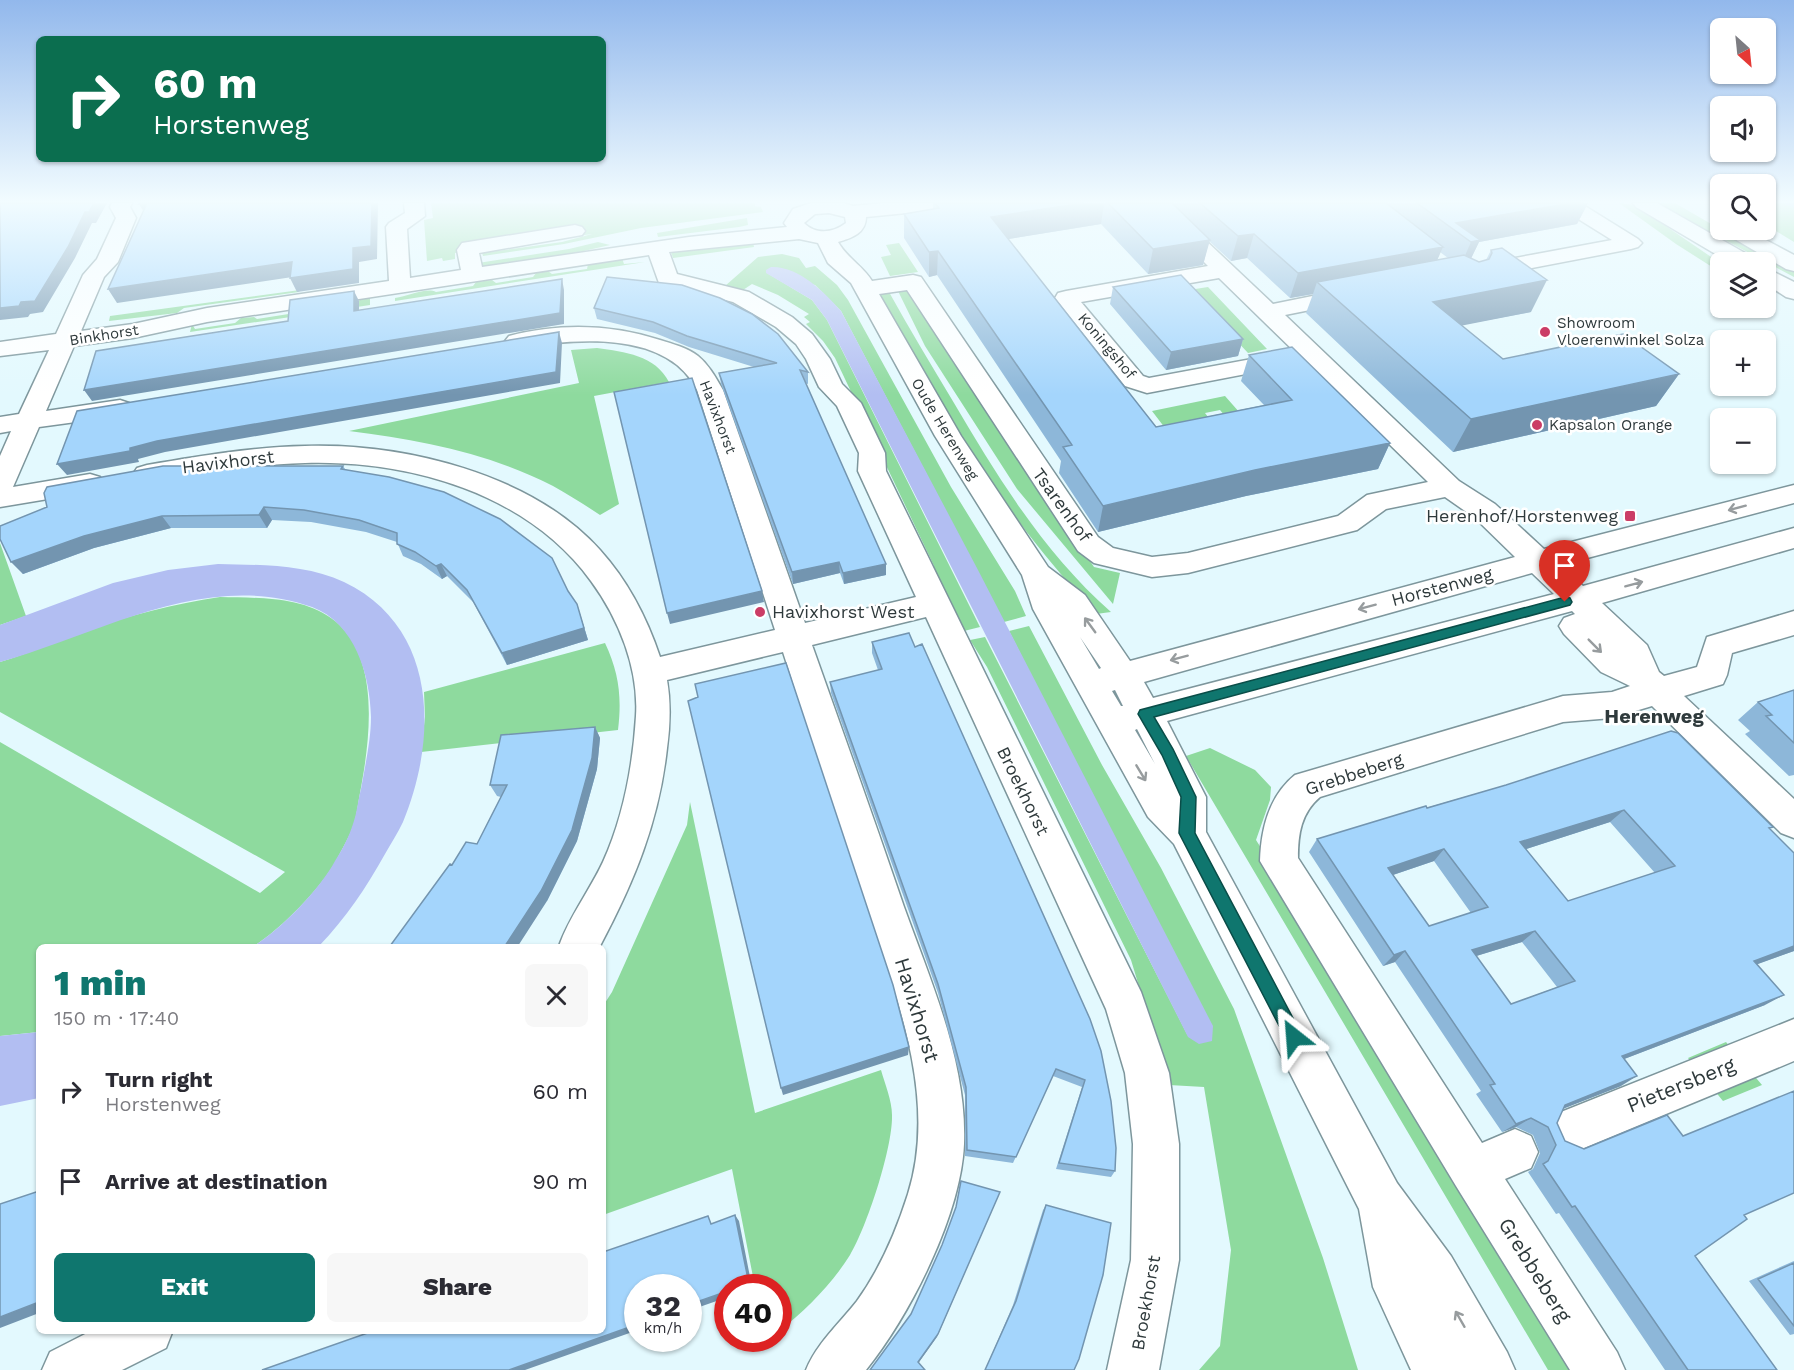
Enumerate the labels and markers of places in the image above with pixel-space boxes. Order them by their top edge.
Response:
place label: Showroom Vloerenwinkel Solza [1557,314,1705,349]
marker: Showroom Vloerenwinkel Solza [1538,325,1552,339]
place label: Kapsalon Orange [1549,416,1672,434]
marker: Kapsalon Orange [1530,418,1544,432]
place label: Herenhof/Horstenweg [1426,505,1618,526]
marker: Herenhof/Horstenweg [1623,509,1637,523]
pin [1539,540,1590,602]
place label: Havixhorst West [772,601,915,622]
marker: Havixhorst West [753,605,767,619]

